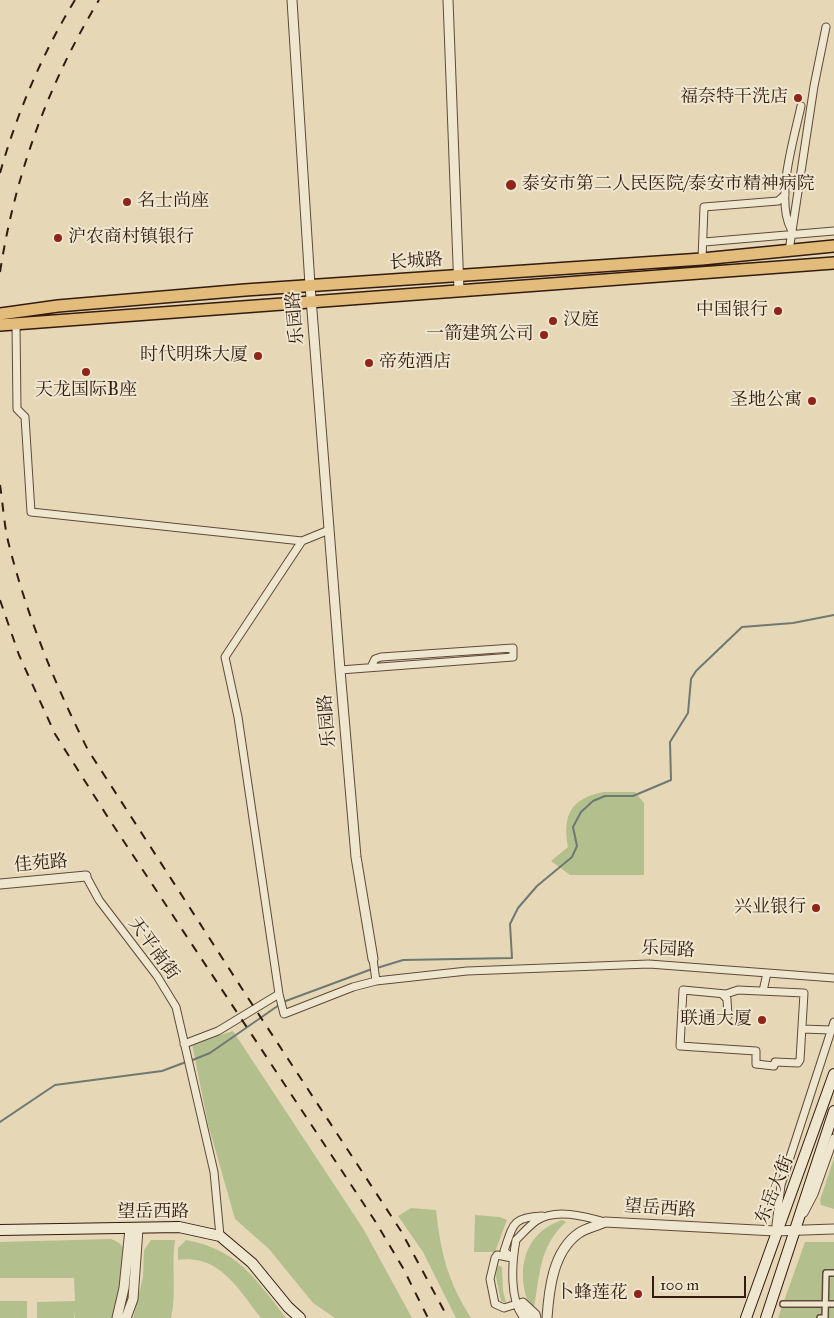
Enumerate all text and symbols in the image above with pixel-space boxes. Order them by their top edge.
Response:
place label: 福奈特干洗店 [680,87,788,109]
marker: 福奈特干洗店 [792,92,804,104]
place label: 泰安市第二人民医院/泰安市精神病院 [522,174,815,196]
marker: 泰安市第二人民医院/泰安市精神病院 [504,178,518,192]
place label: 名士尚座 [137,191,209,213]
marker: 名士尚座 [121,196,133,208]
place label: 沪农商村镇银行 [68,227,194,249]
marker: 沪农商村镇银行 [52,232,64,244]
street label: 长城路 [388,249,444,275]
street label: 乐园路 [283,290,309,346]
place label: 中国银行 [696,300,768,322]
marker: 中国银行 [772,305,784,317]
place label: 汉庭 [563,310,599,332]
marker: 汉庭 [547,315,559,327]
place label: 一箭建筑公司 [426,324,534,346]
marker: 一箭建筑公司 [538,329,550,341]
place label: 时代明珠大厦 [140,345,248,367]
marker: 时代明珠大厦 [252,350,264,362]
place label: 帝苑酒店 [379,352,451,374]
marker: 帝苑酒店 [363,357,375,369]
marker: 天龙国际B座 [80,366,92,378]
place label: 天龙国际B座 [35,380,137,402]
place label: 圣地公寓 [730,390,802,412]
marker: 圣地公寓 [806,395,818,407]
street label: 乐园路 [315,693,341,749]
street label: 佳苑路 [13,851,69,877]
place label: 兴业银行 [734,897,806,919]
marker: 兴业银行 [810,902,822,914]
street label: 天平南街 [123,914,183,984]
street label: 乐园路 [640,938,696,962]
place label: 联通大厦 [680,1009,752,1031]
marker: 联通大厦 [756,1014,768,1026]
street label: 东岳大街 [752,1153,798,1227]
street label: 望岳西路 [623,1196,697,1222]
street label: 望岳西路 [117,1202,189,1224]
scale bar [654,1266,748,1298]
text: 100 m [660,1276,699,1294]
place label: 卜蜂莲花 [556,1283,628,1305]
marker: 卜蜂莲花 [632,1288,644,1300]

